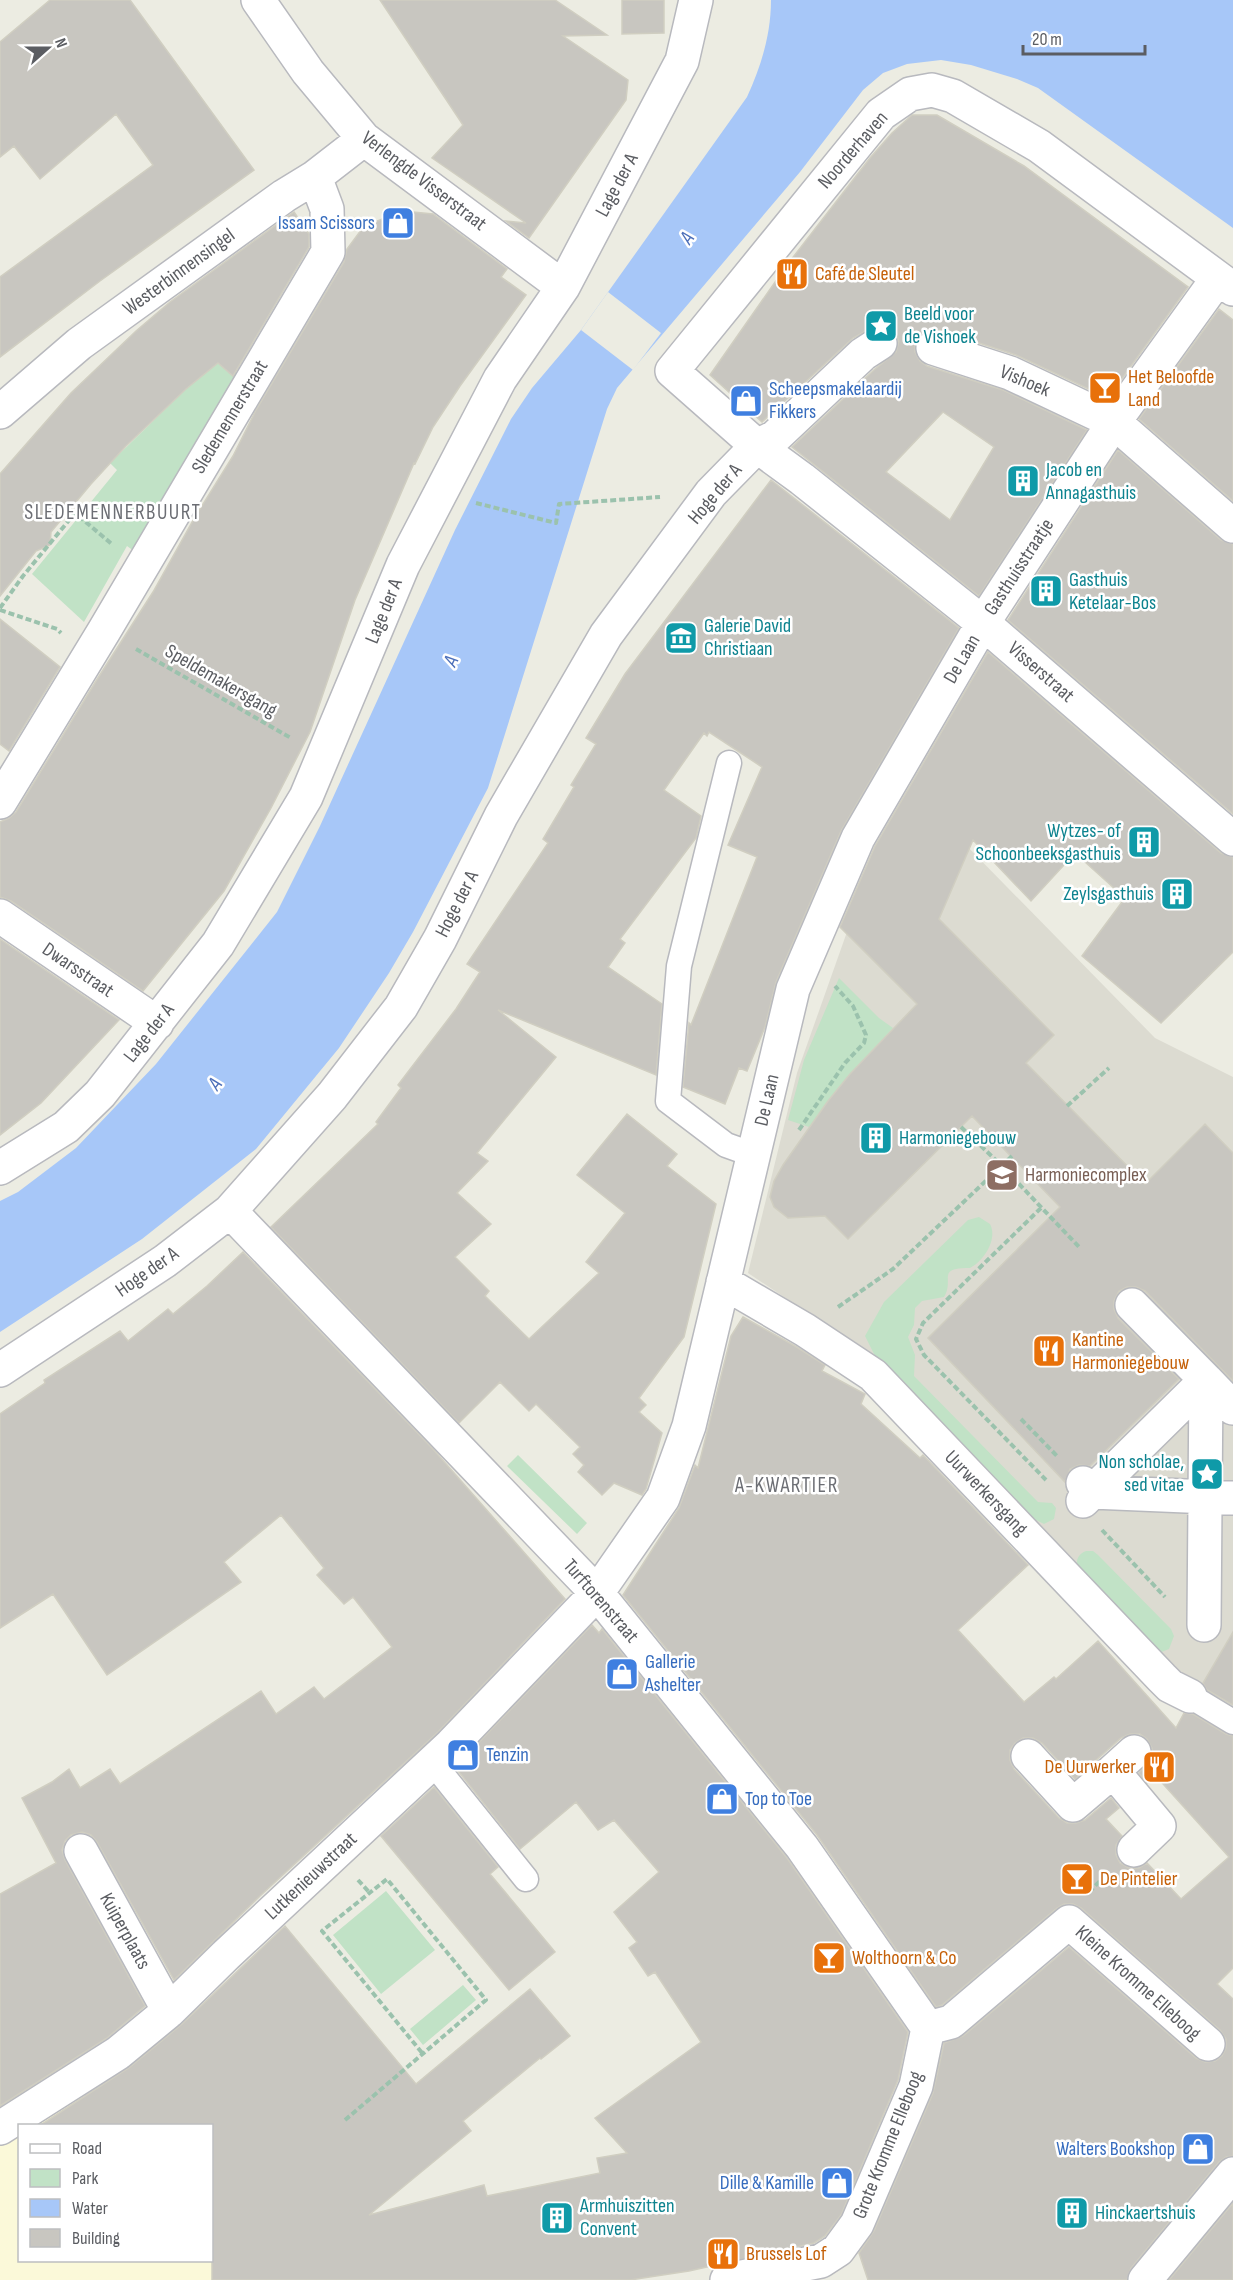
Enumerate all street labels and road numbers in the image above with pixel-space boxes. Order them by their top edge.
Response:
street label: Noorderhaven [813,106,893,194]
street label: Verlengde Visserstraat [357,126,491,236]
street label: Lage der A [590,149,644,221]
street label: Westerbinnensingel [118,223,240,321]
street label: Sledemennerstraat [187,356,273,478]
street label: Vishoek [996,360,1054,402]
street label: Hoge der A [683,459,747,529]
street label: Gasthuisstraatje [979,514,1059,620]
street label: Lage der A [360,575,408,647]
street label: De Laan [939,630,985,688]
street label: Visserstraat [1003,637,1079,707]
street label: Speldemakersgang [161,639,281,723]
street label: Hoge der A [430,866,484,941]
street label: Dwarsstraat [38,937,118,1003]
street label: Lage der A [119,998,180,1067]
street label: De Laan [749,1072,785,1128]
street label: Hoge der A [111,1241,183,1302]
street label: Uurwerkersgang [939,1445,1033,1541]
street label: Turftorenstraat [558,1554,644,1648]
street label: Lutkenieuwstraat [260,1827,362,1925]
street label: Kuiperplaats [94,1889,156,1973]
street label: Kleine Kromme Elleboog [1070,1920,1206,2046]
street label: Grote Kromme Elleboog [847,2068,929,2222]

